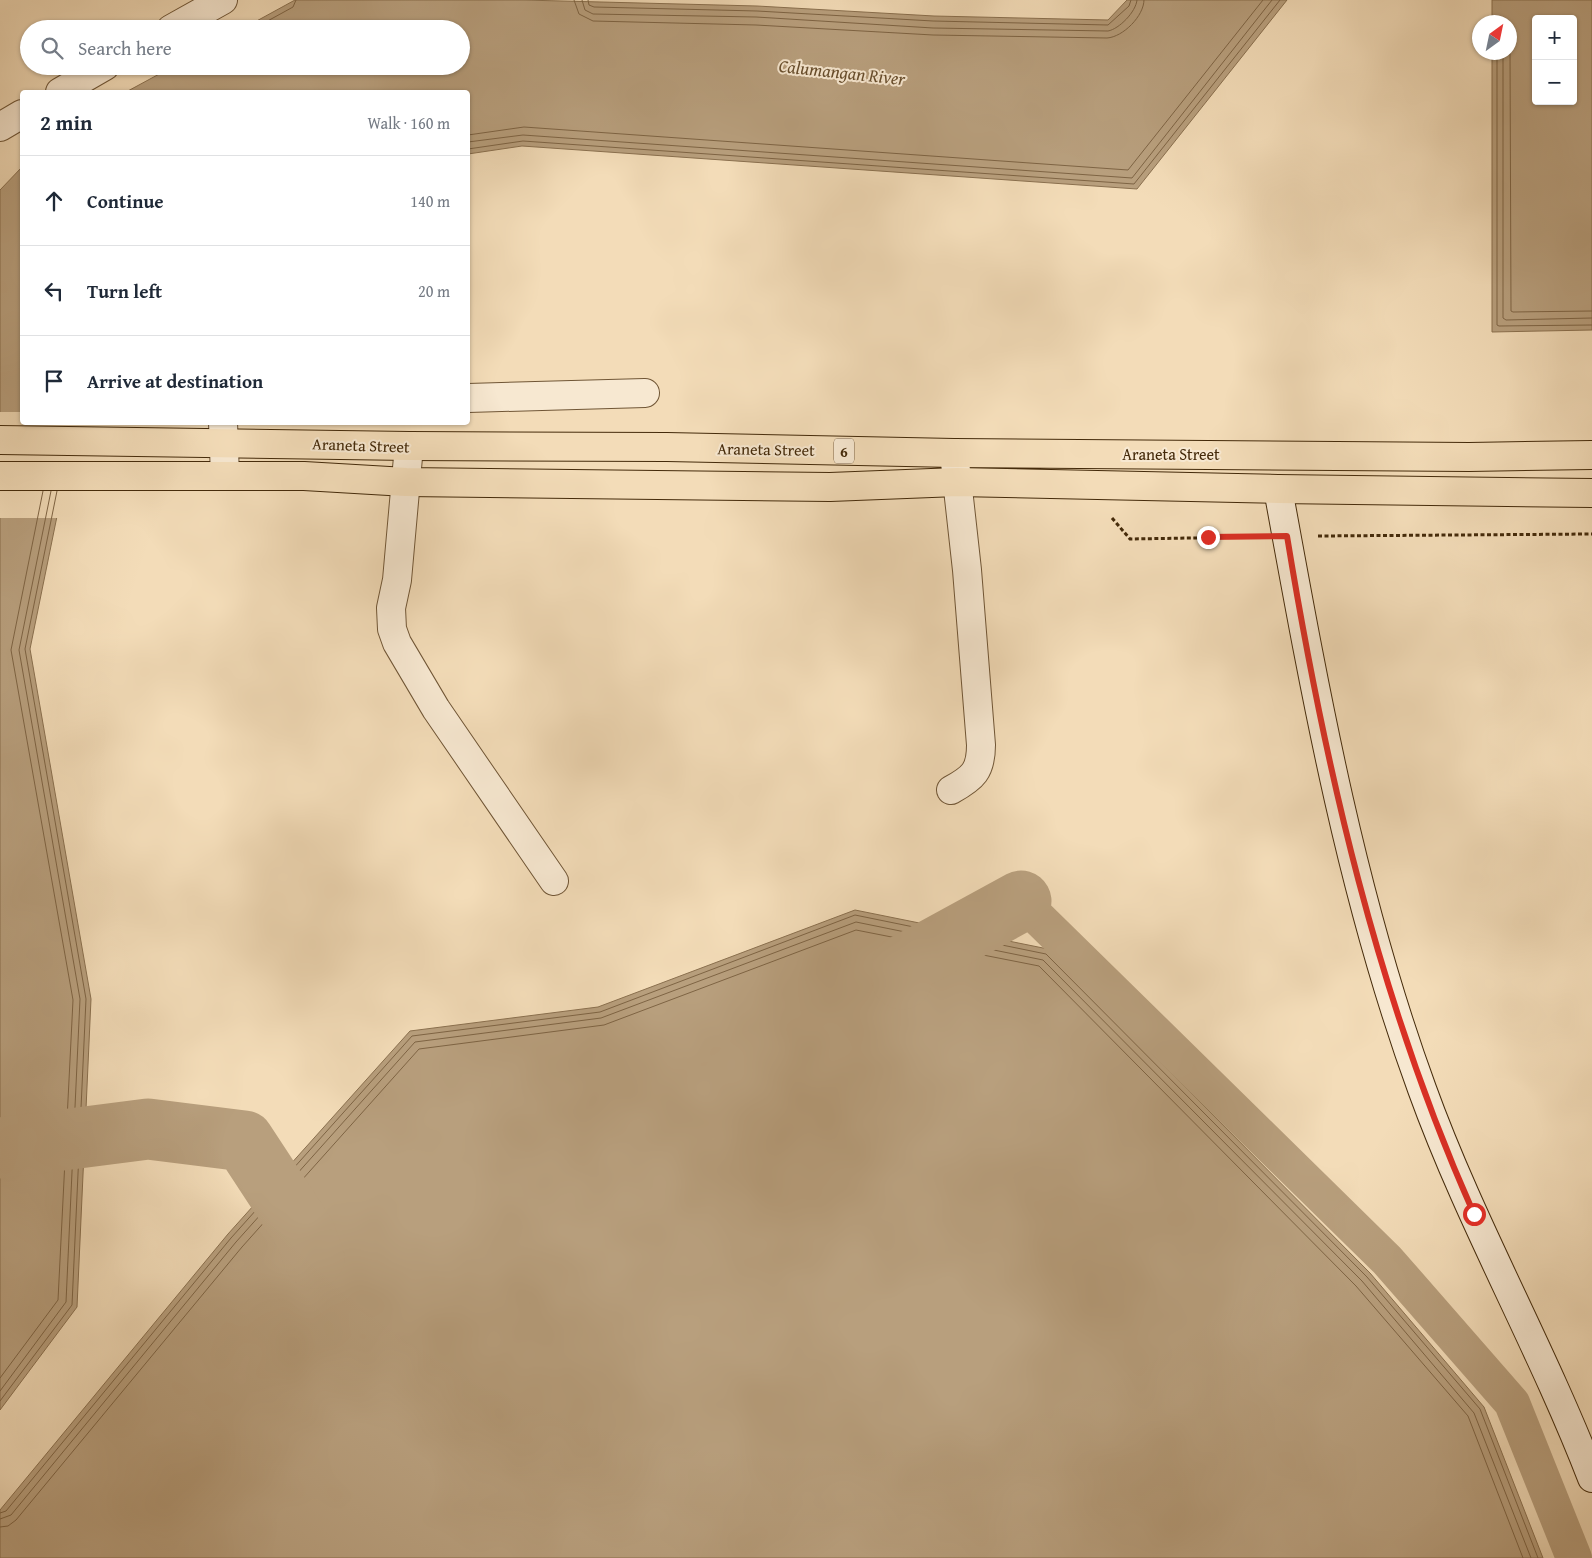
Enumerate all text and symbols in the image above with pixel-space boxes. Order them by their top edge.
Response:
north arrow [1472,15,1517,60]
map controls [1532,15,1577,105]
button: + [1532,15,1577,60]
search box [20,20,470,75]
icon: search [38,34,66,62]
text: Search here [78,34,172,62]
water label: Calumangan River [778,52,908,92]
button: − [1532,60,1577,105]
text: 2 min [40,107,92,138]
text: Walk · 160 m [367,111,450,135]
icon: ahead [40,187,68,215]
text: Continue [87,187,164,215]
text: 140 m [410,189,450,213]
icon: left [40,277,68,305]
text: Turn left [87,277,162,305]
text: 20 m [418,279,450,303]
icon: arrive [40,367,68,395]
text: Arrive at destination [87,367,263,395]
street label: Araneta Street [312,431,410,459]
street label: Araneta Street [717,436,815,462]
road number: 6 [834,438,854,464]
street label: Araneta Street [1122,442,1220,466]
route end [1197,526,1220,549]
route start [1463,1203,1486,1226]

